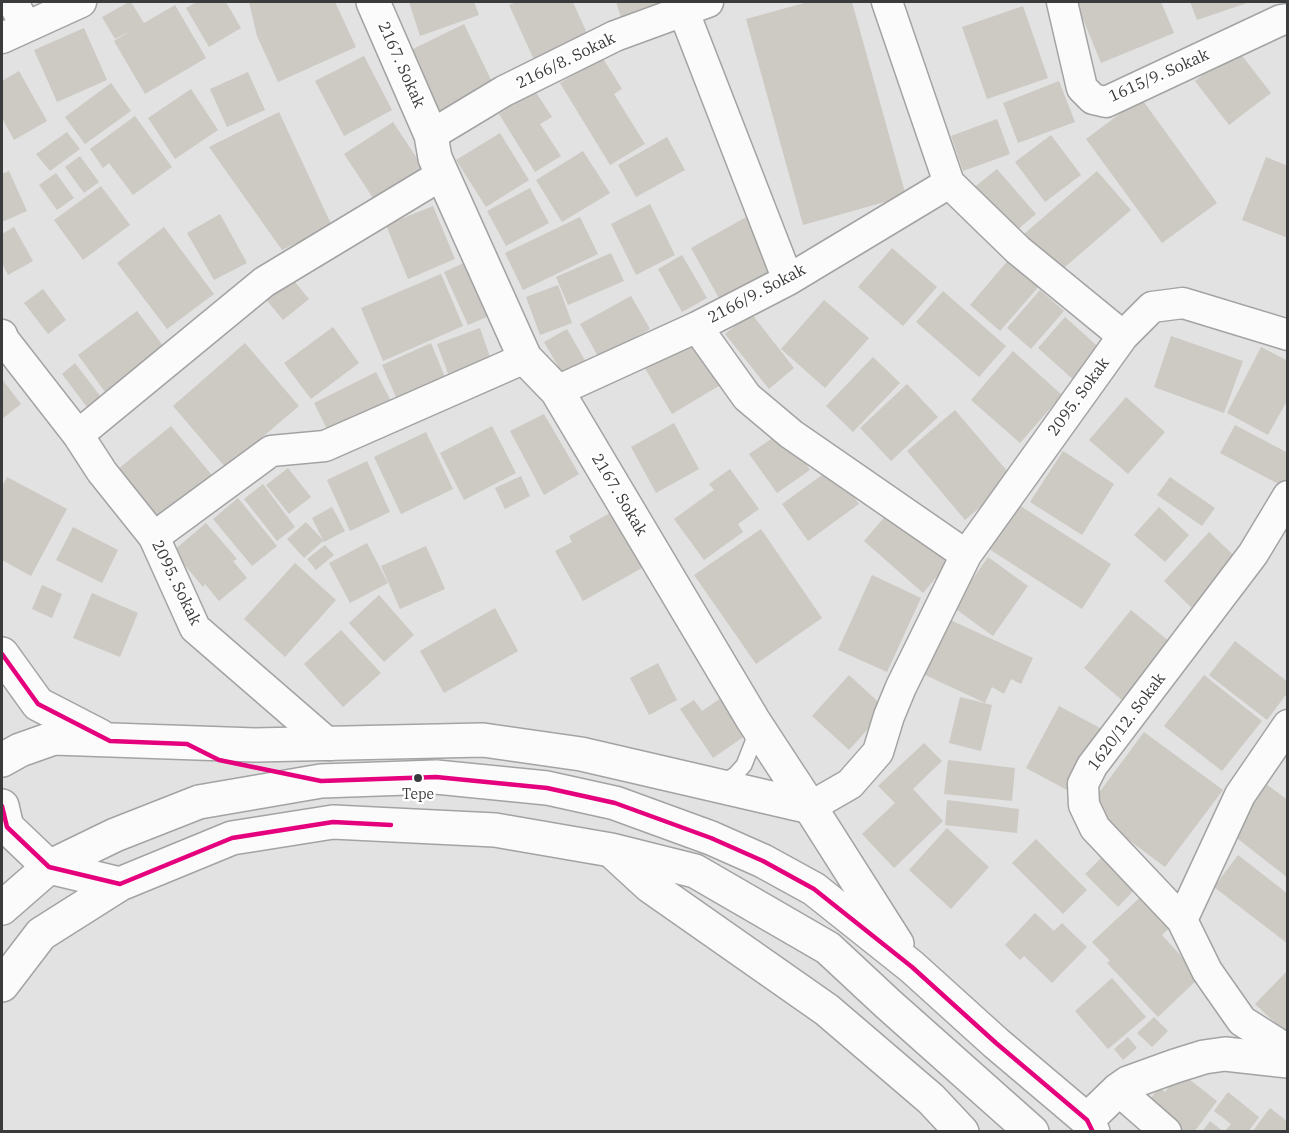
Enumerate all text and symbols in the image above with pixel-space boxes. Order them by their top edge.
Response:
street label: 2167. Sokak [373,19,429,111]
street label: 2166/8. Sokak [513,29,619,93]
street label: 1615/9. Sokak [1106,45,1212,107]
street label: 2166/9. Sokak [705,260,809,328]
street label: 2095. Sokak [1044,354,1114,440]
street label: 2167. Sokak [587,451,651,539]
street label: 2095. Sokak [147,537,205,629]
street label: 1620/12. Sokak [1084,669,1170,775]
marker: Tepe [412,772,424,784]
place label: Tepe [402,787,434,803]

